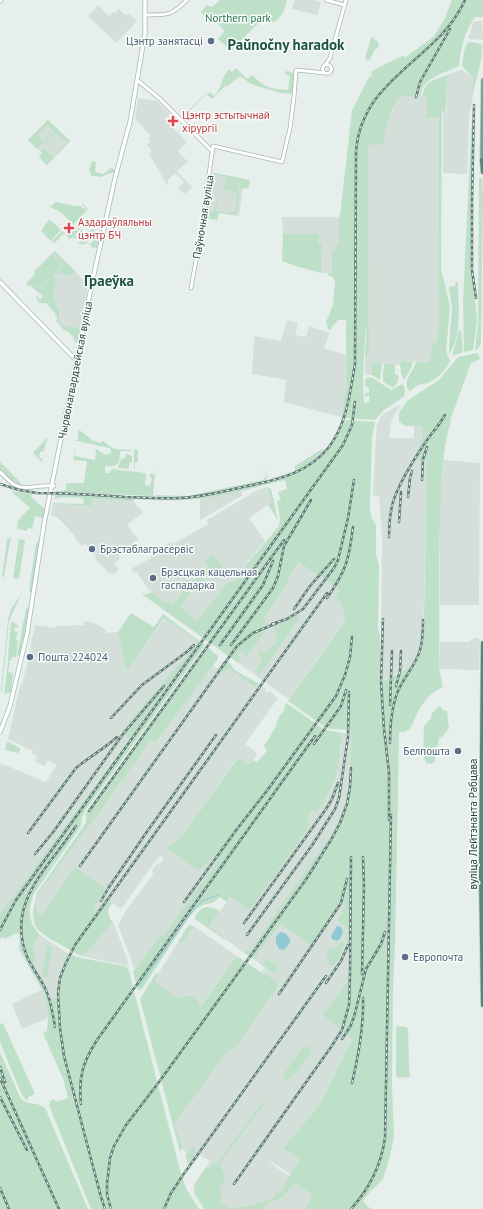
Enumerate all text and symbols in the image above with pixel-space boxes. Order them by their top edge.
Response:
park label: Northern park [205,11,272,25]
place label: Цэнтр занятасці [126,34,203,48]
district label: Paŭnočny haradok [228,35,345,54]
marker: Цэнтр занятасці [206,36,216,46]
place label: Цэнтр эстытычнай хірургіі [182,108,270,135]
marker: Цэнтр эстытычнай хірургіі [167,115,179,127]
street label: Паўночная вуліца [189,174,217,260]
place label: Аздараўляльны цэнтр БЧ [78,215,152,242]
marker: Аздараўляльны цэнтр БЧ [63,222,75,234]
district label: Граеўка [84,271,134,290]
street label: Чырвонагвардзейская вуліца [55,300,95,440]
place label: Брэстаблаграсервіс [100,542,194,556]
marker: Брэстаблаграсервіс [87,544,97,554]
place label: Брэсцкая кацельная гаспадарка [161,565,257,592]
marker: Брэсцкая кацельная гаспадарка [148,573,158,583]
place label: Пошта 224024 [38,650,108,664]
marker: Пошта 224024 [25,652,35,662]
place label: Белпошта [403,744,450,758]
marker: Белпошта [453,746,463,756]
street label: вуліца Лейтэнанта Рабцава [466,759,480,889]
place label: Европочта [413,950,463,964]
marker: Европочта [400,952,410,962]

